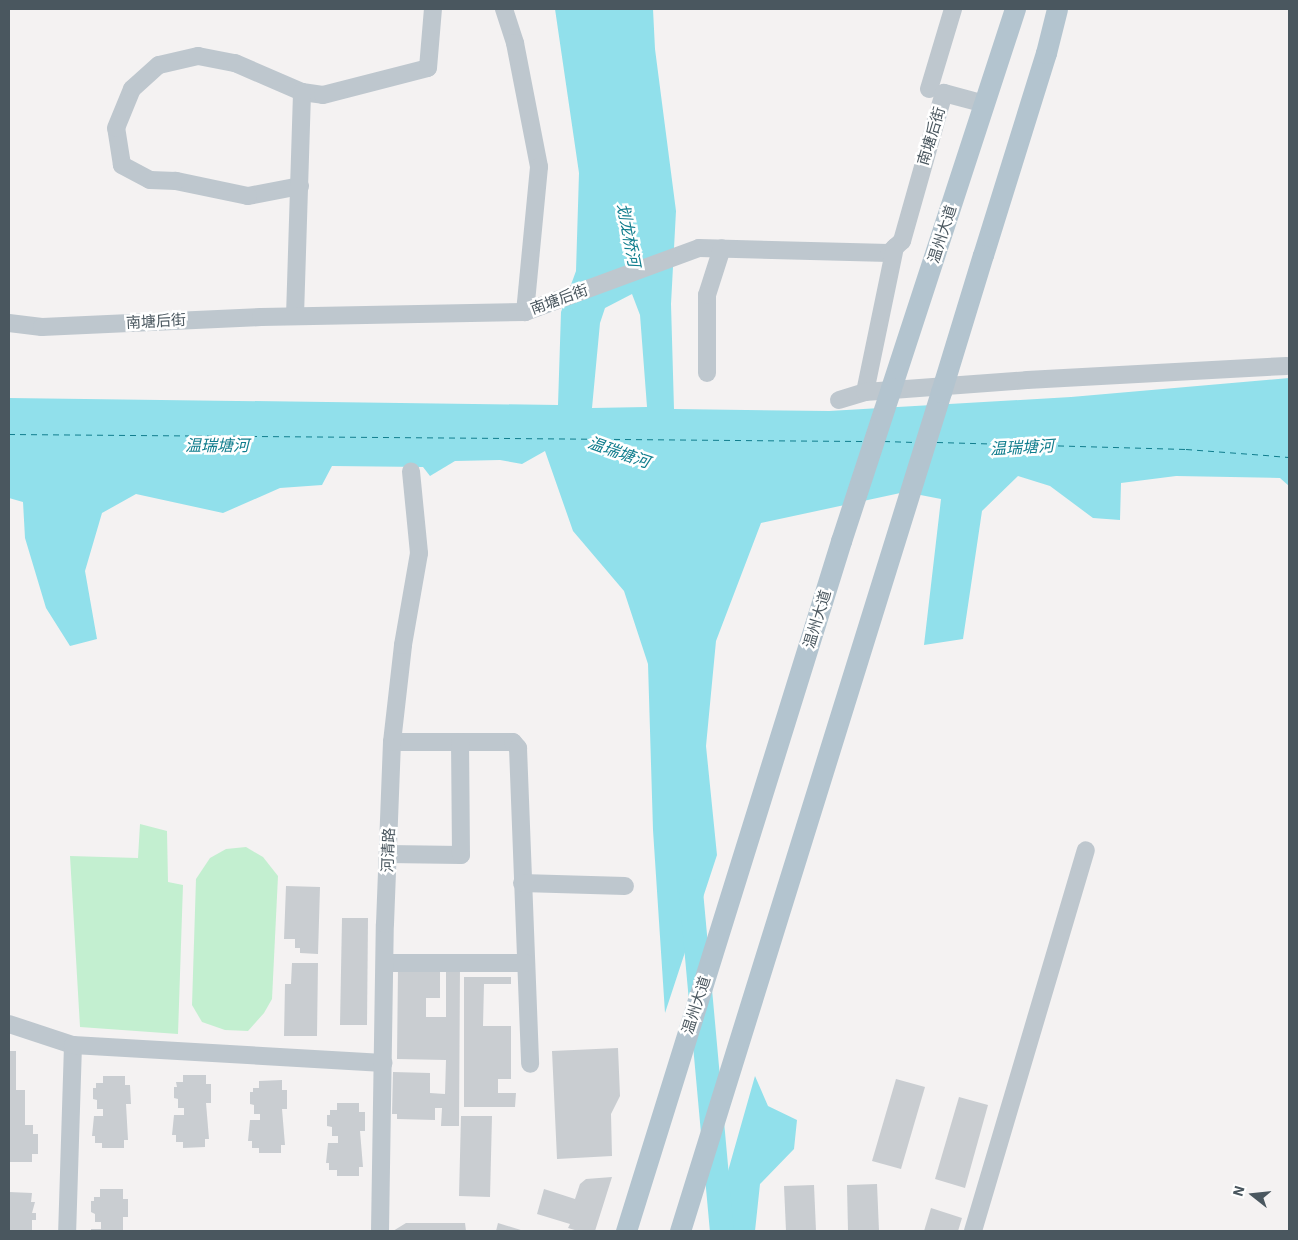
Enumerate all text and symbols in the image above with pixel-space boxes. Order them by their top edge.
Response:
street label: 南塘后街 [914,105,948,167]
water label: 划龙桥河 [613,202,645,268]
street label: 温州大道 [924,203,960,265]
street label: 南塘后街 [528,280,590,318]
street label: 南塘后街 [126,310,186,332]
water label: 温瑞塘河 [586,433,652,471]
water label: 温瑞塘河 [185,435,249,455]
water label: 温瑞塘河 [990,436,1054,458]
street label: 温州大道 [800,588,834,650]
street label: 河清路 [378,827,398,873]
street label: 温州大道 [678,974,714,1036]
north arrow [1228,1170,1278,1220]
text: N [1229,1184,1249,1198]

